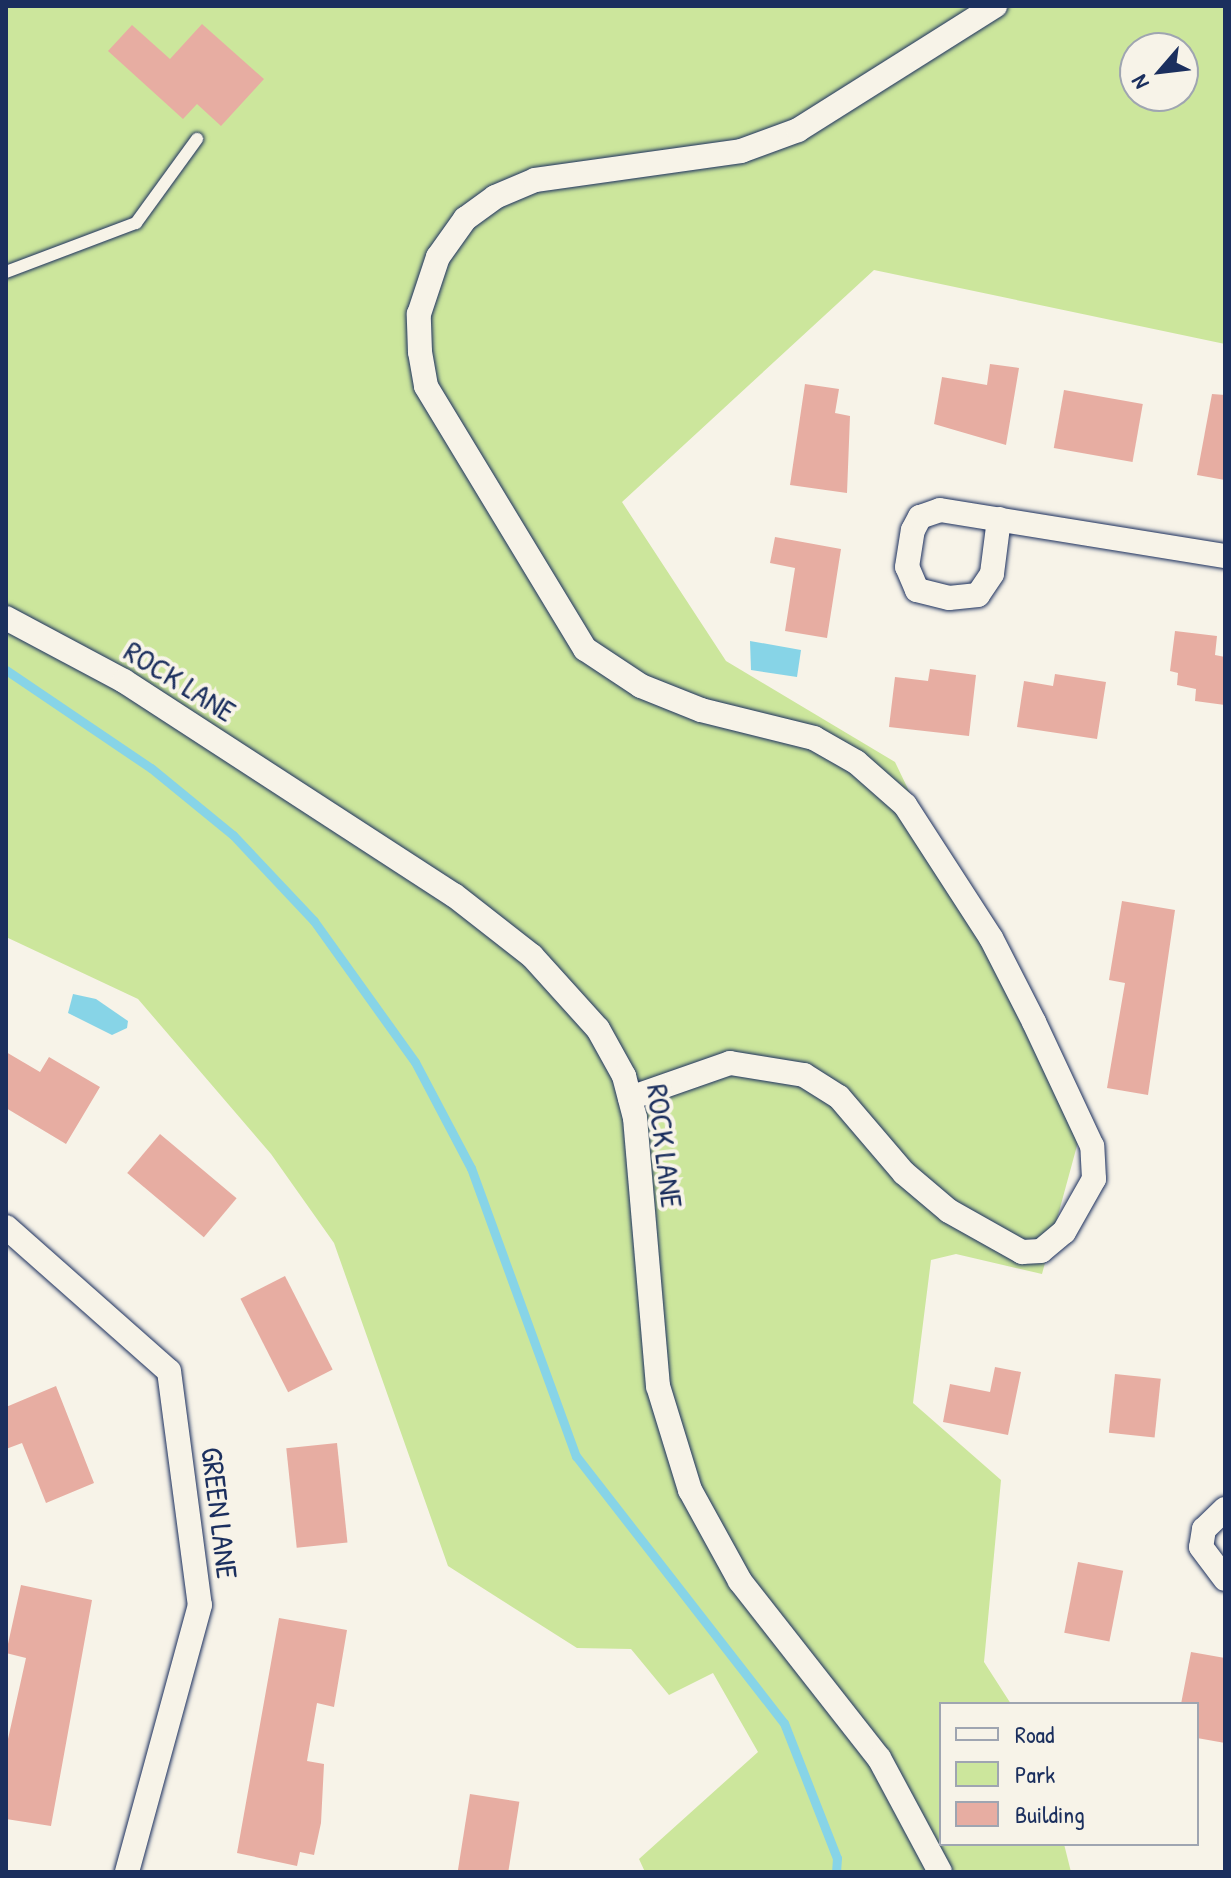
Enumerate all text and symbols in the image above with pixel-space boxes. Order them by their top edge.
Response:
north arrow [1119,32,1199,112]
text: N [1124,70,1156,95]
street label: ROCK LANE [118,633,242,729]
street label: ROCK LANE [640,1082,690,1210]
street label: GREEN LANE [194,1445,246,1581]
legend [939,1702,1199,1846]
text: Road [1015,1718,1054,1750]
text: Park [1015,1758,1055,1790]
text: Building [1015,1798,1085,1830]

